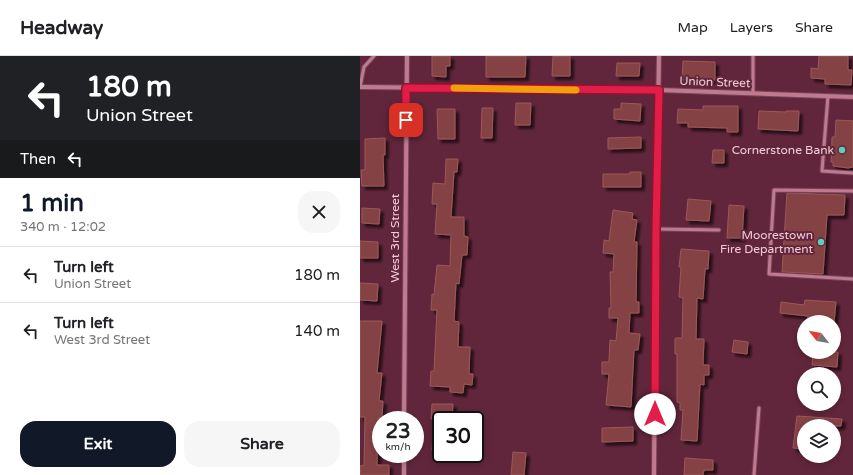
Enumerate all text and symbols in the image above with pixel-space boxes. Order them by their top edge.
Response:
text: Headway [20,17,103,39]
text: Map [678,19,708,36]
text: Layers [730,19,773,36]
text: Share [795,19,833,36]
text: 180 m [86,70,172,104]
icon: left [20,72,72,124]
street label: Union Street [679,74,751,90]
pin [389,103,423,137]
text: Union Street [86,104,193,126]
icon: arrive [395,109,417,131]
place label: Cornerstone Bank [732,143,834,157]
marker: Cornerstone Bank [837,145,847,155]
icon: left [64,148,86,170]
text: Then [20,150,56,168]
text: 1 min [20,189,84,218]
button: close [298,191,340,233]
street label: West 3rd Street [388,193,402,282]
text: 340 m · 12:02 [20,219,106,235]
place label: Moorestown Fire Department [720,228,813,256]
marker: Moorestown Fire Department [816,237,826,247]
text: Turn left [54,258,114,276]
icon: left [20,264,42,286]
text: 180 m [294,266,340,284]
text: Union Street [54,276,131,292]
text: Turn left [54,314,114,332]
north arrow [797,315,841,359]
map controls [797,315,841,463]
icon: left [20,320,42,342]
text: 140 m [294,322,340,340]
text: West 3rd Street [54,332,150,348]
button: search [797,367,841,411]
position arrow [634,393,676,435]
speed limit sign: 30 [432,411,484,463]
button: layers [797,419,841,463]
text: 23 [385,420,411,444]
button: Exit [20,421,176,467]
button: Share [184,421,340,467]
text: km/h [385,441,411,453]

